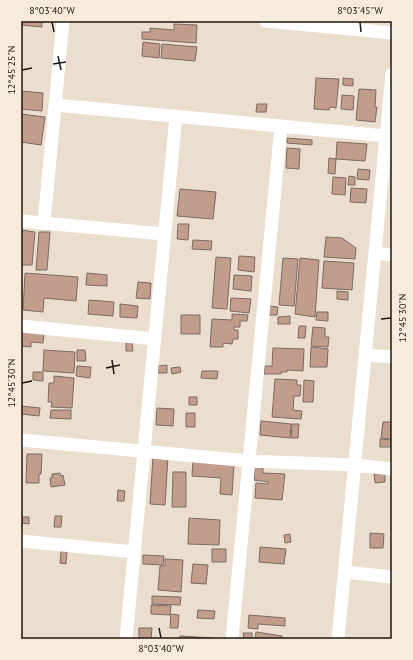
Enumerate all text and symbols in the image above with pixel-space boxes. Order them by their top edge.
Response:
text: 8°03'40"W [29,4,76,17]
text: 8°03'45"W [337,4,384,17]
text: 12°45'25"N [5,45,18,95]
text: 12°45'30"N [396,293,409,343]
text: 12°45'30"N [5,358,18,408]
text: 8°03'40"W [138,642,185,655]

